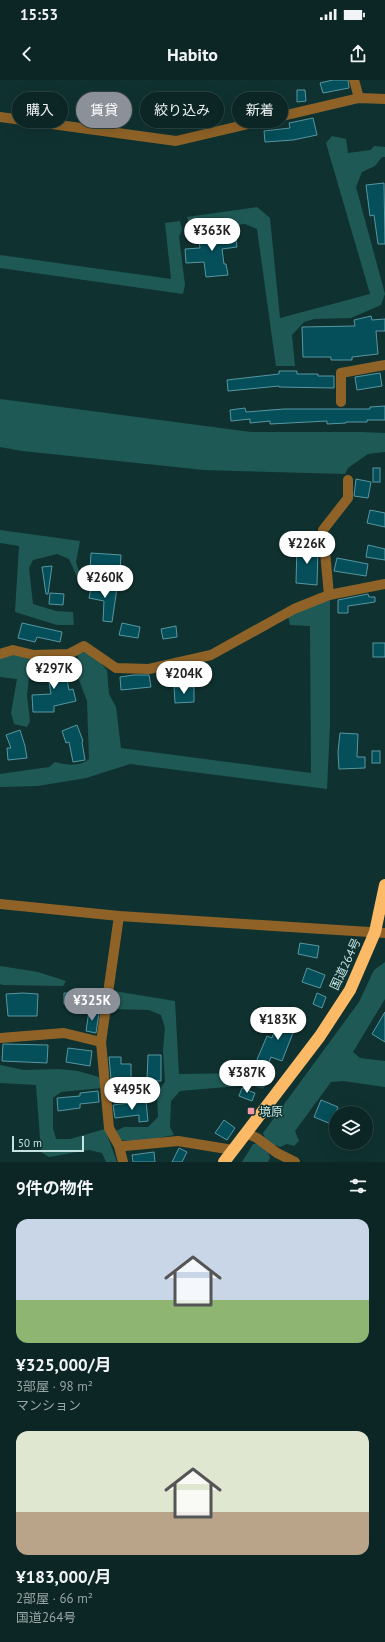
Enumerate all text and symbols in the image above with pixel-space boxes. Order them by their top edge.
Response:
text: 15:53 [20,5,58,24]
icon: back [16,43,38,65]
text: Habito [167,43,218,66]
icon: share [347,43,369,65]
chip: 購入 [12,92,68,128]
chip: 賃貸 [76,92,132,128]
chip: 絞り込み [140,92,224,128]
chip: 新着 [232,92,288,128]
pin: ¥363K [184,218,240,252]
text: ¥363K [193,222,231,239]
pin: ¥226K [279,531,335,565]
text: ¥226K [288,535,326,552]
pin: ¥260K [77,565,133,599]
text: ¥260K [86,569,124,586]
pin: ¥297K [26,656,82,690]
text: ¥297K [35,660,73,677]
pin: ¥204K [156,661,212,695]
text: ¥204K [165,665,203,682]
street label: 国道264号 [326,936,364,992]
pin: ¥325K [64,988,120,1022]
text: ¥325K [73,992,111,1009]
pin: ¥183K [250,1007,306,1041]
text: ¥183K [259,1011,297,1028]
pin: ¥387K [219,1060,275,1094]
text: ¥387K [228,1064,266,1081]
pin: ¥495K [104,1077,160,1111]
text: ¥495K [113,1081,151,1098]
place label: 境原 [259,1104,283,1119]
marker: 境原 [246,1106,256,1116]
map controls [329,1106,373,1150]
button: layers [329,1106,373,1150]
scale bar [12,1134,84,1153]
text: 50 m [18,1136,42,1150]
icon: filters [347,1175,369,1197]
text: 9件の物件 [16,1177,94,1199]
icon: home [157,1245,229,1317]
text: ¥325,000/月 [16,1354,112,1376]
text: 3部屋 · 98 m² [16,1378,93,1395]
text: マンション [16,1397,81,1414]
icon: home [157,1457,229,1529]
text: ¥183,000/月 [16,1566,112,1588]
text: 2部屋 · 66 m² [16,1590,93,1607]
text: 国道264号 [16,1609,76,1626]

